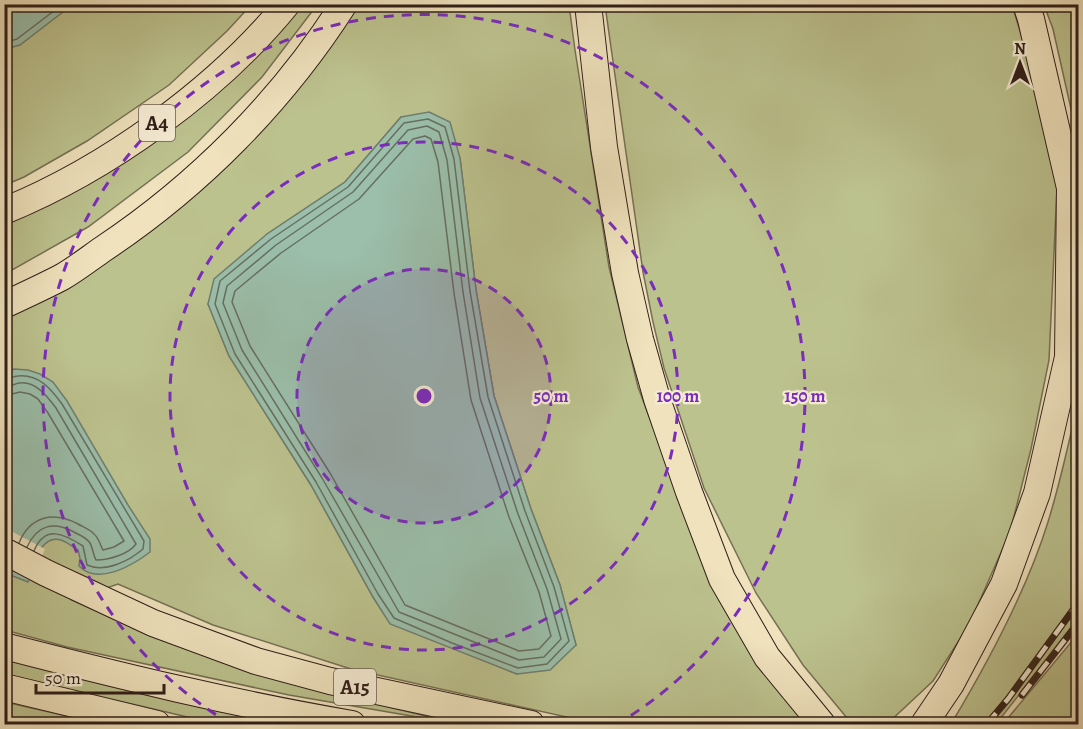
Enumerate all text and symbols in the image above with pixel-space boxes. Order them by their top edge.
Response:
north arrow [990,33,1050,93]
text: N [1014,38,1026,60]
road number: A4 [139,105,175,141]
text: 50 m [534,384,568,408]
text: 100 m [657,384,699,408]
text: 150 m [784,384,826,408]
centre of rings [414,386,434,406]
scale bar [36,657,164,695]
text: 50 m [45,666,81,690]
road number: A15 [334,669,376,705]

